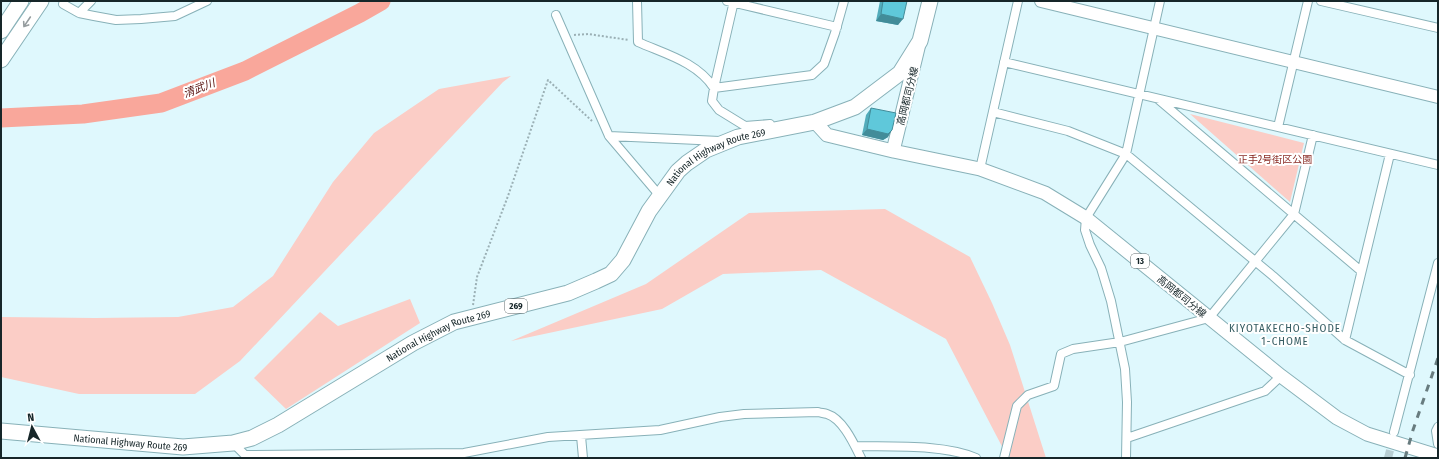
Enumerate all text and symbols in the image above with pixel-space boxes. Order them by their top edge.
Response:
one-way arrow [23,16,31,27]
street label: 高岡都司分線 [895,66,921,127]
water label: 清武川 [181,76,218,100]
street label: National Highway Route 269 [664,127,767,189]
park label: 正手2号街区公園 [1238,154,1312,166]
road number: 13 [1131,254,1149,268]
street label: 高岡都司分線 [1154,273,1208,320]
road number: 269 [505,299,527,313]
street label: National Highway Route 269 [384,308,492,365]
district label: KIYOTAKECHO-SHODE 1-CHOME [1229,322,1341,348]
north arrow [12,407,52,447]
text: N [27,411,35,424]
street label: National Highway Route 269 [73,432,188,454]

